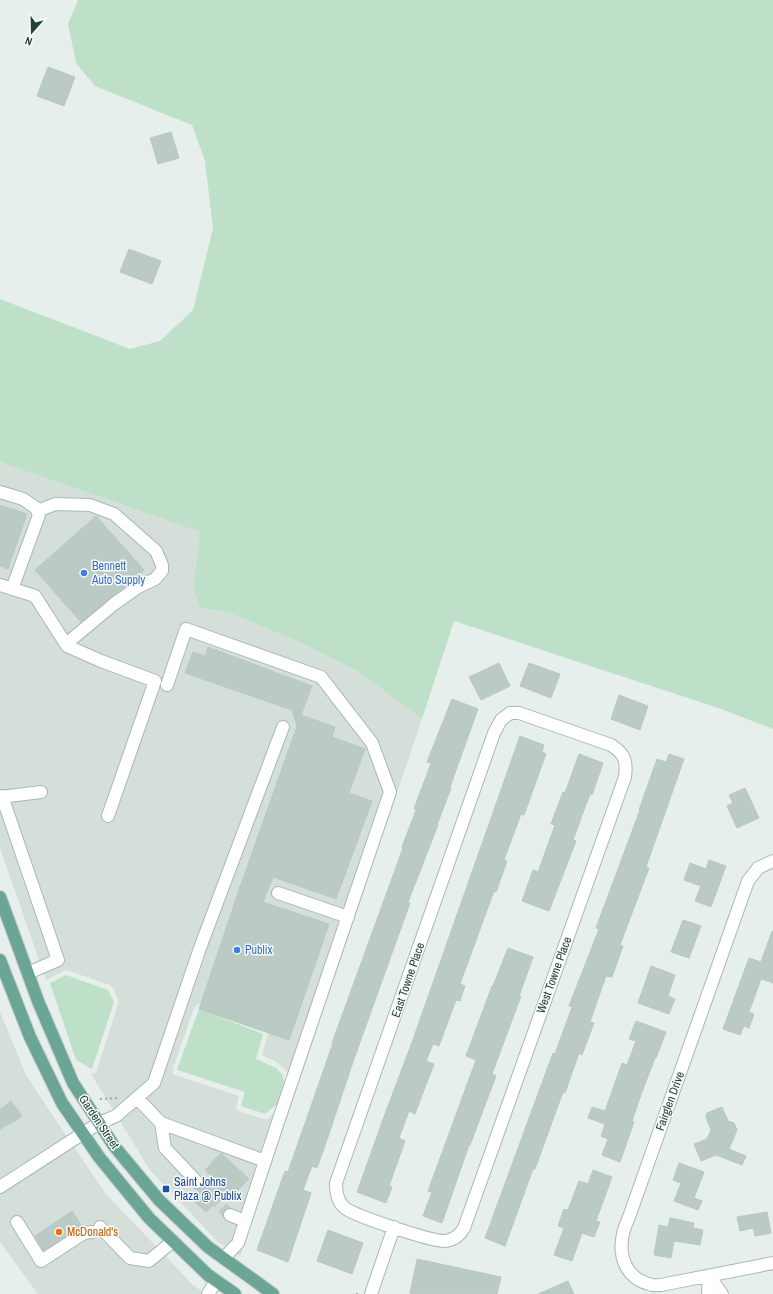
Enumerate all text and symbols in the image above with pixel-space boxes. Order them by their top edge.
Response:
north arrow [12,12,52,52]
text: N [23,34,34,49]
place label: Bennett Auto Supply [91,558,145,588]
marker: Bennett Auto Supply [79,568,89,578]
street label: West Towne Place [533,934,575,1016]
street label: East Towne Place [388,940,428,1020]
place label: Publix [245,942,272,958]
marker: Publix [232,945,242,955]
street label: Fairglen Drive [652,1069,688,1133]
street label: Garden Street [75,1092,123,1152]
place label: Saint Johns Plaza @ Publix [174,1174,241,1204]
marker: Saint Johns Plaza @ Publix [161,1184,171,1194]
place label: McDonald's [67,1224,118,1240]
marker: McDonald's [54,1227,64,1237]

